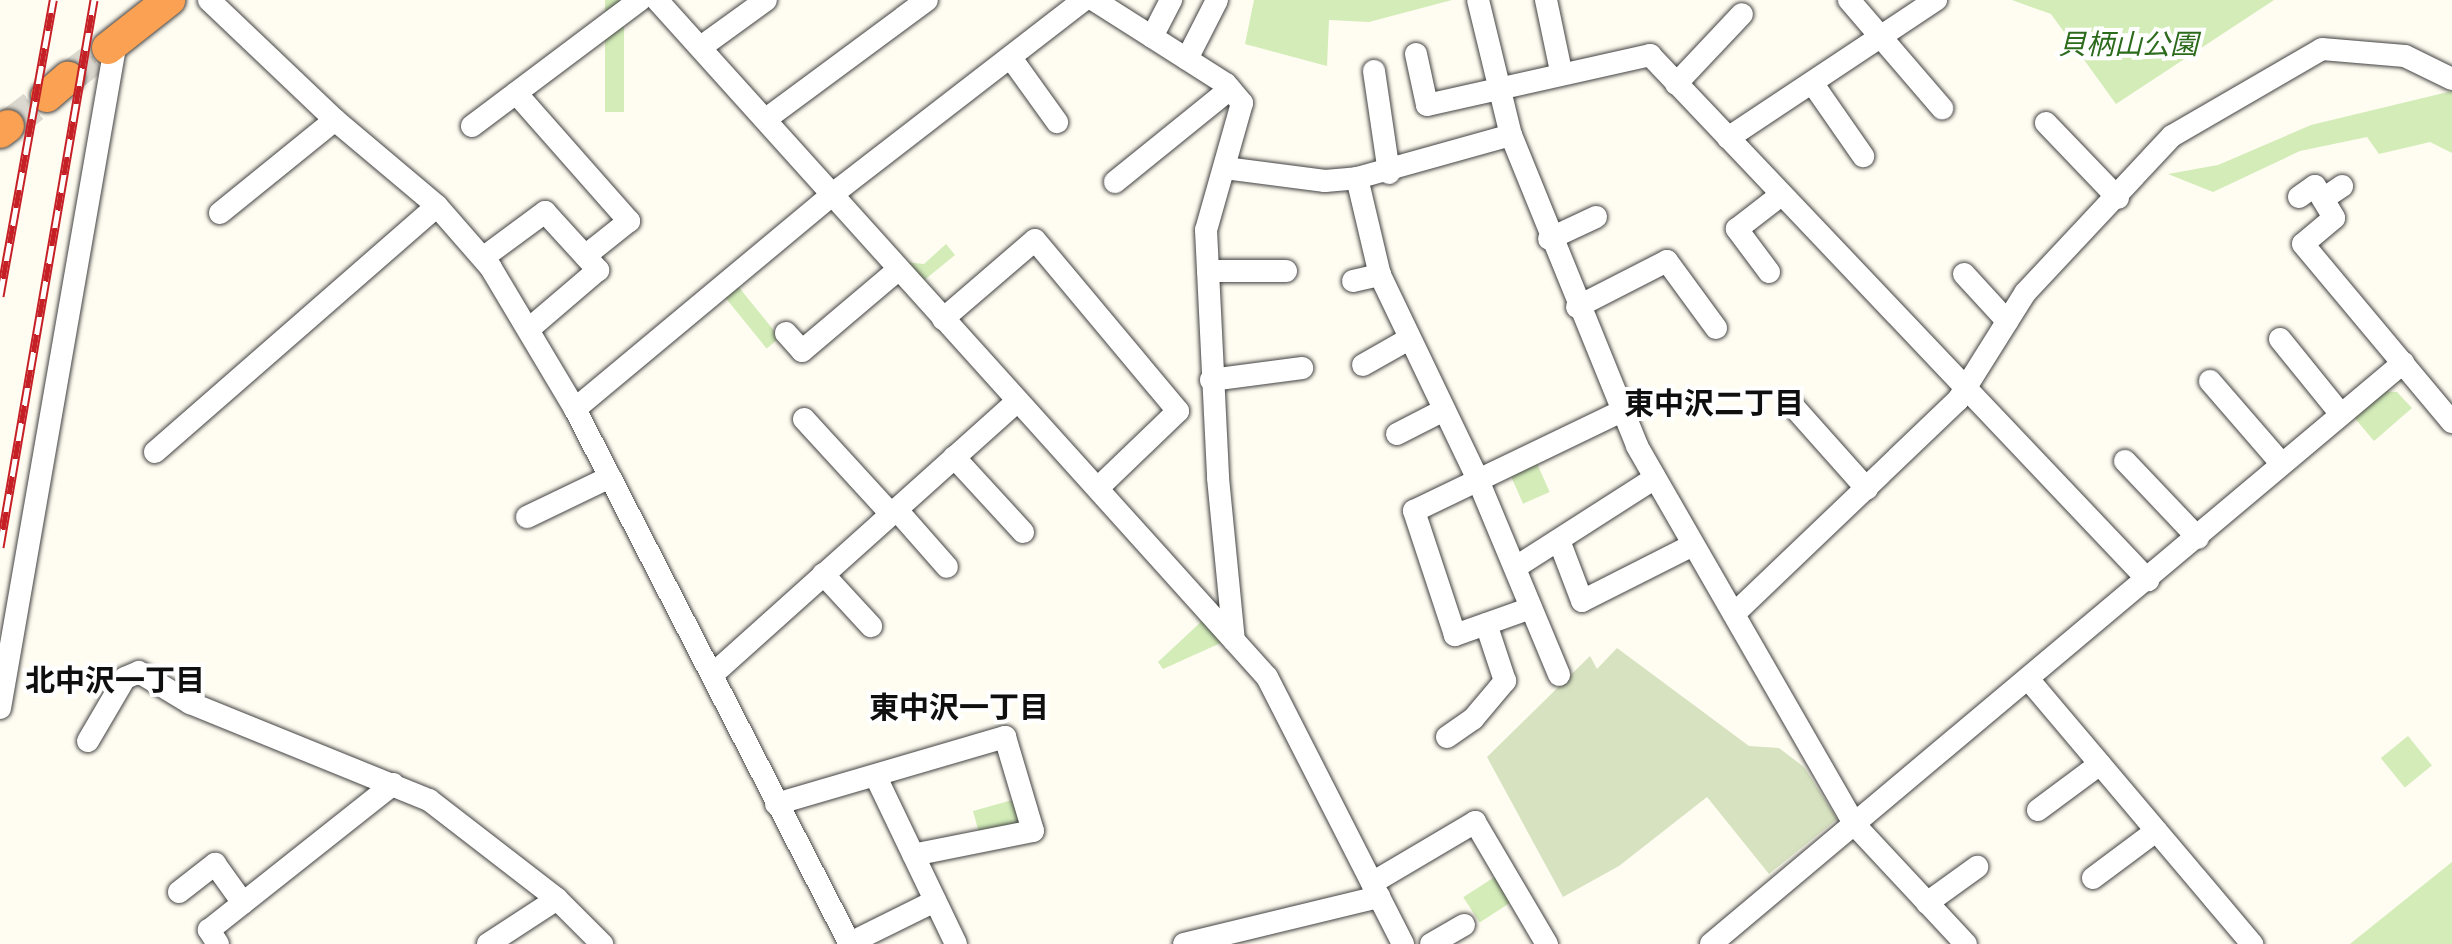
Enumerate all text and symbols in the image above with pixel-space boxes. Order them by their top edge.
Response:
park label: 貝柄山公園 [2058,28,2198,62]
district label: 東中沢二丁目 [1624,386,1804,422]
district label: 北中沢一丁目 [25,663,205,699]
district label: 東中沢一丁目 [869,690,1049,726]

